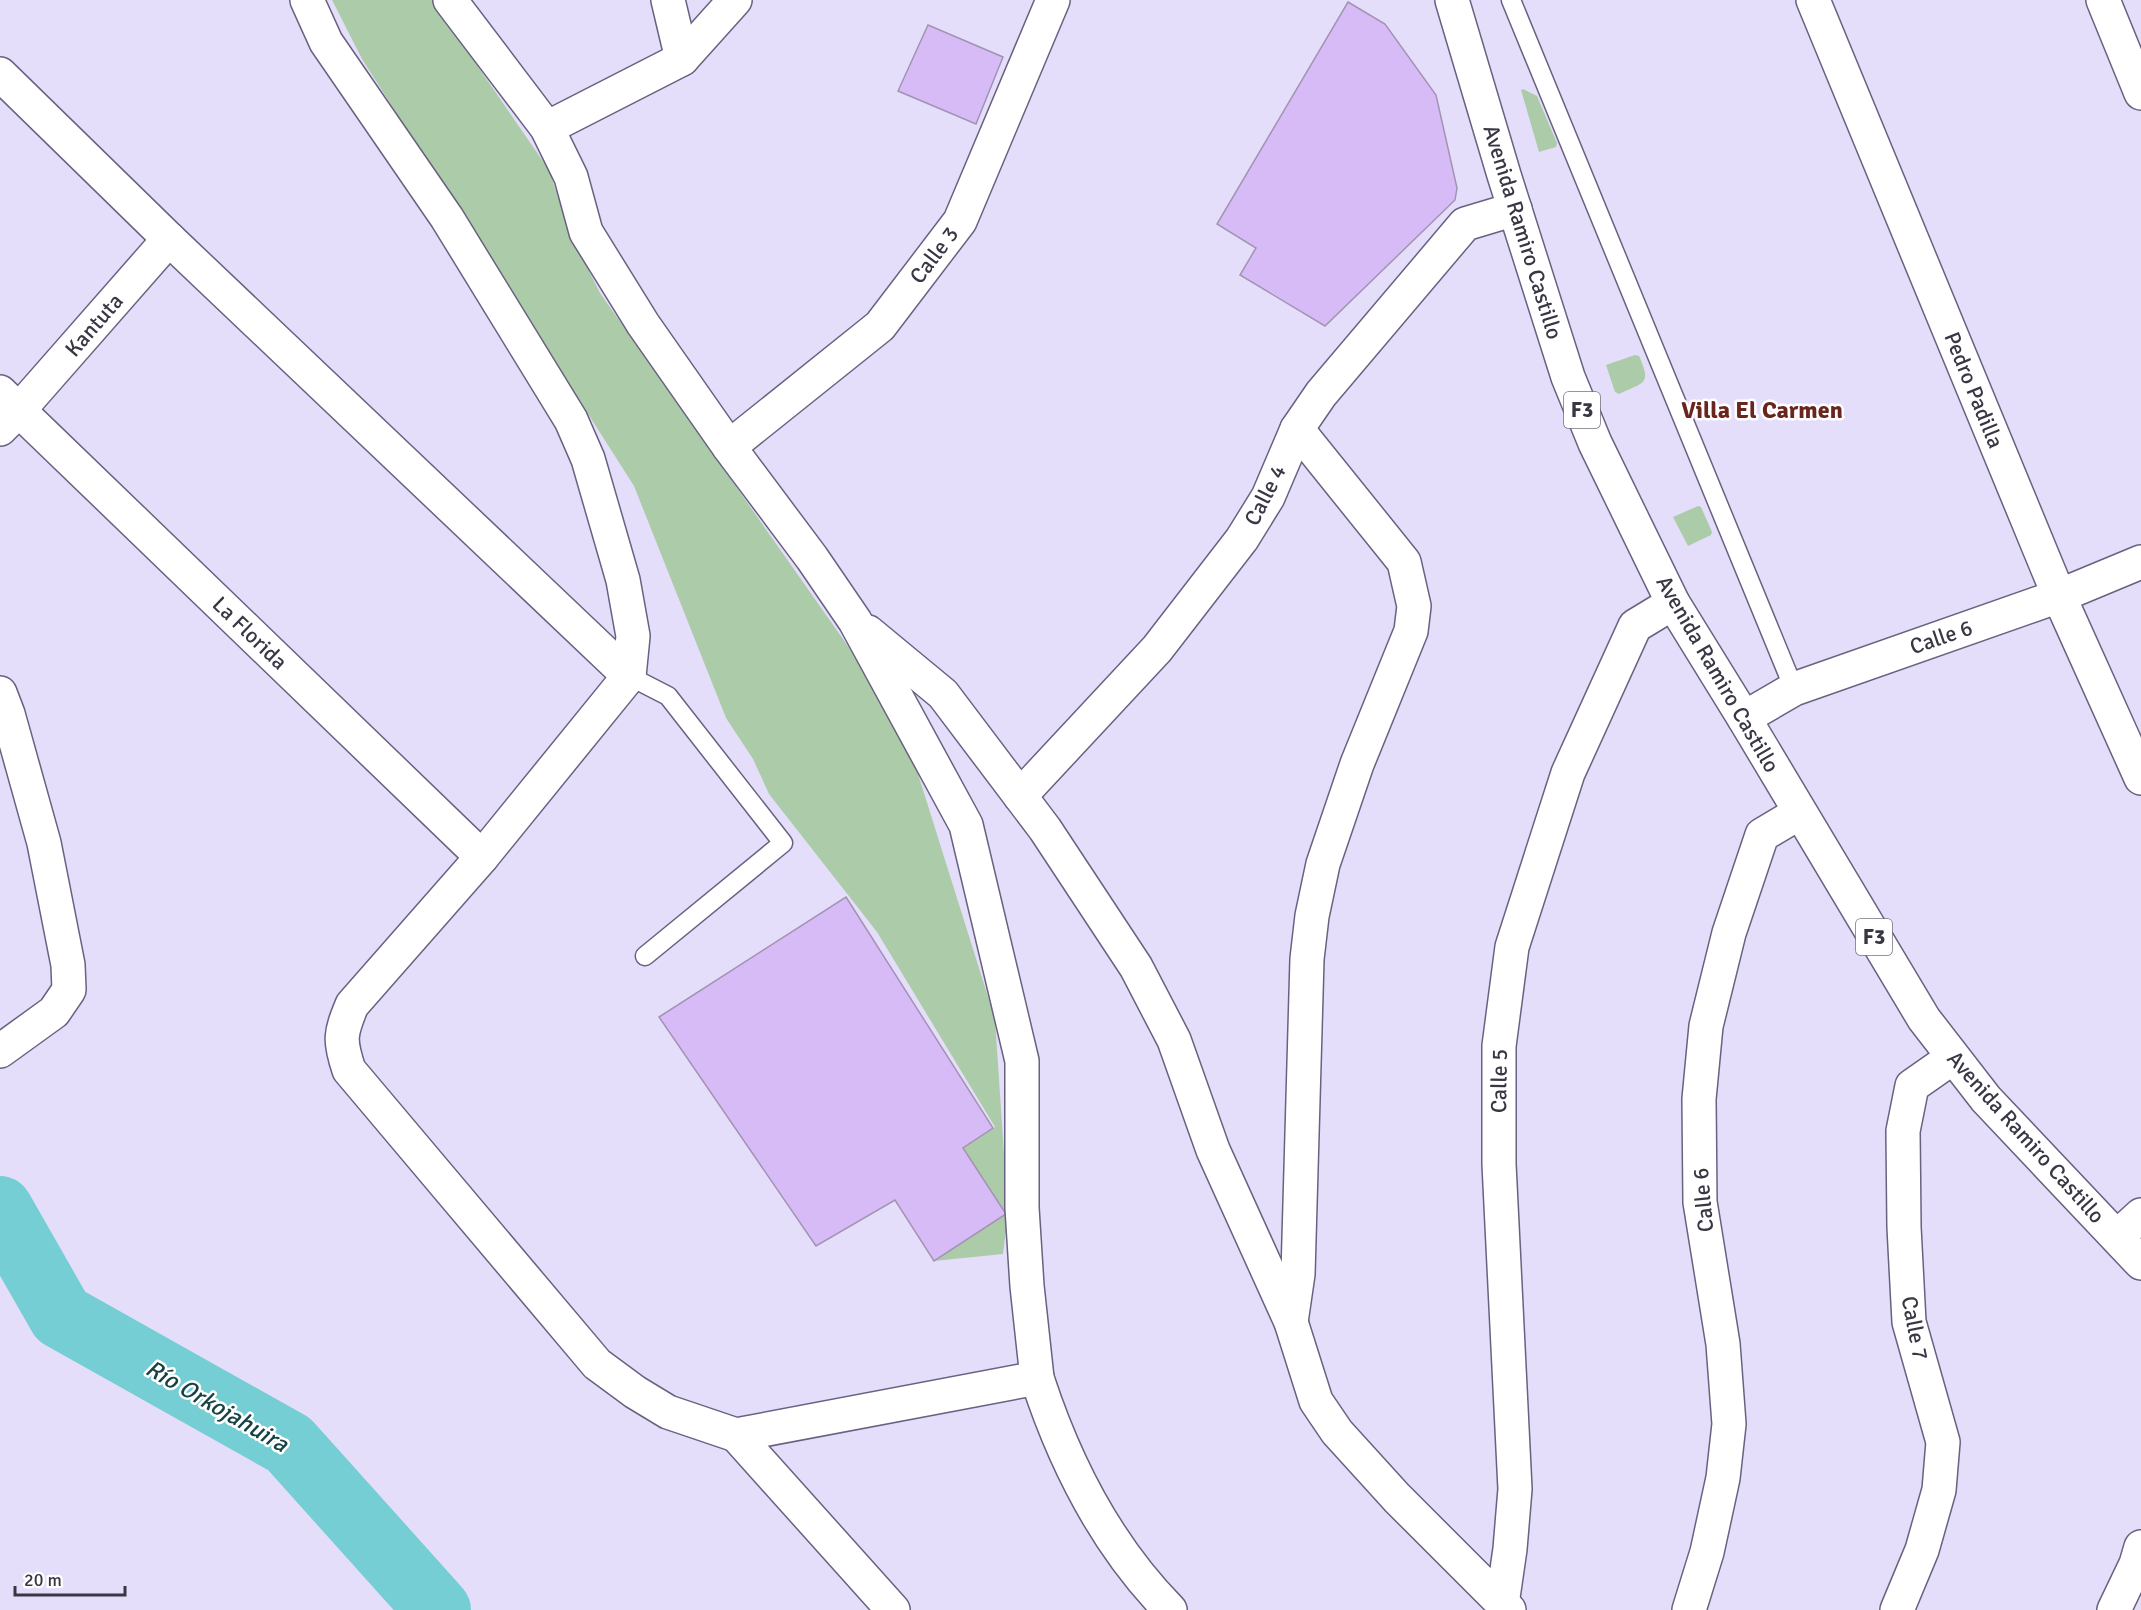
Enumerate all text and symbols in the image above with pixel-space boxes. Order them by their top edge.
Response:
street label: Avenida Ramiro Castillo [1478,122,1568,342]
street label: Calle 3 [904,221,964,289]
street label: Kantuta [59,288,129,362]
street label: Pedro Padilla [1938,328,2010,452]
road number: F3 [1564,392,1600,428]
district label: Villa El Carmen [1681,395,1843,425]
street label: Calle 4 [1238,460,1292,530]
street label: Avenida Ramiro Castillo [1651,571,1785,777]
street label: La Florida [207,591,293,675]
street label: Calle 6 [1906,614,1976,660]
road number: F3 [1856,919,1892,955]
street label: Avenida Ramiro Castillo [1941,1045,2111,1229]
street label: Calle 5 [1485,1049,1513,1113]
street label: Calle 6 [1687,1167,1719,1233]
street label: Calle 7 [1896,1294,1934,1362]
water label: Río Orkojahuira [140,1353,294,1459]
scale bar [15,1559,124,1597]
text: 20 m [24,1569,62,1591]

